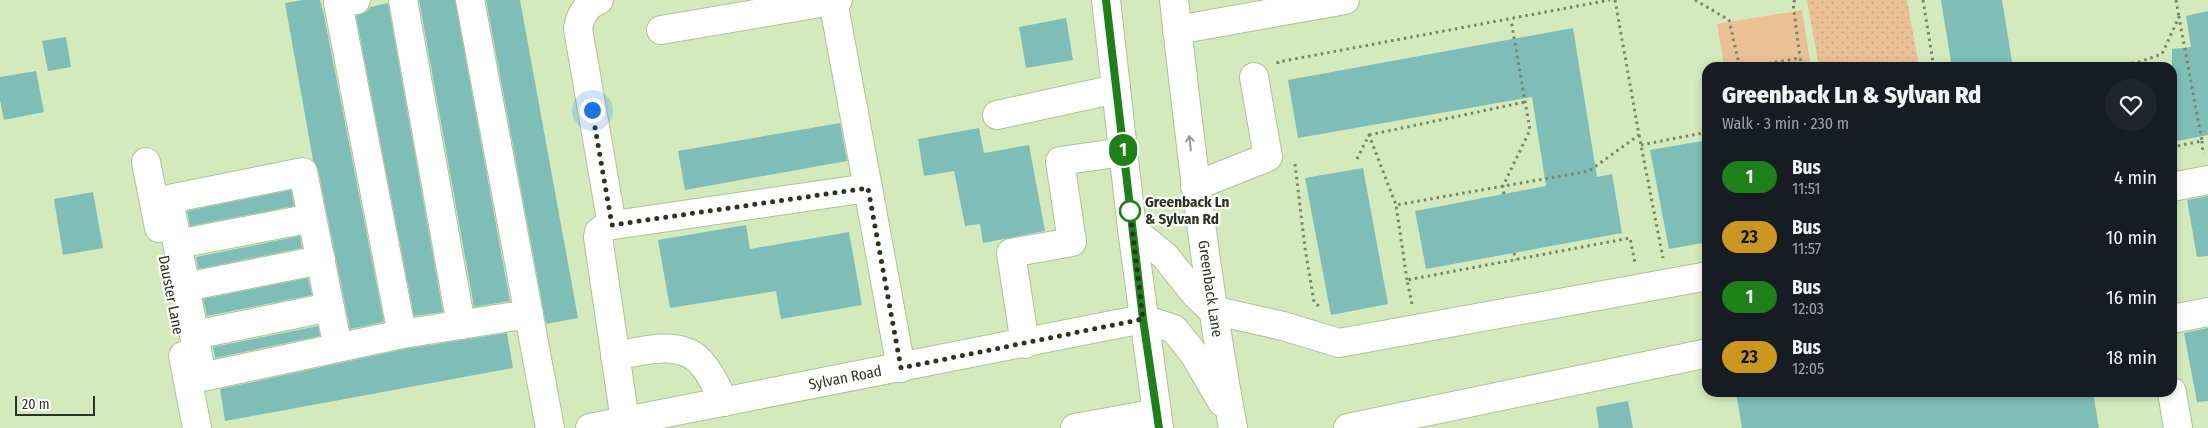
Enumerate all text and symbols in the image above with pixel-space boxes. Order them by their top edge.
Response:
button: heart [2105,79,2157,131]
text: Greenback Ln & Sylvan Rd [1722,81,1981,109]
your location [580,98,605,123]
text: Walk · 3 min · 230 m [1722,114,1849,133]
line badge: 1 [1107,134,1139,166]
one-way arrow [1185,135,1195,151]
text: 1 [1119,139,1127,161]
text: Bus [1792,156,1821,179]
text: 1 [1746,166,1753,188]
text: 4 min [2114,166,2157,189]
text: 11:51 [1792,179,1821,198]
place label: Greenback Ln & Sylvan Rd [1145,193,1230,228]
marker: Greenback Ln & Sylvan Rd [1119,200,1141,222]
text: Bus [1792,216,1821,239]
text: 23 [1741,226,1758,248]
text: 10 min [2106,226,2157,249]
street label: Greenback Lane [1194,239,1226,338]
text: 11:57 [1792,239,1821,258]
street label: Dauster Lane [155,254,187,336]
text: Bus [1792,276,1821,299]
text: 1 [1746,286,1753,308]
text: 16 min [2106,286,2157,309]
text: 12:03 [1792,299,1824,318]
text: Bus [1792,336,1821,359]
text: 23 [1741,346,1758,368]
text: 18 min [2106,346,2157,369]
text: 12:05 [1792,359,1824,378]
street label: Sylvan Road [807,362,883,394]
scale bar [15,393,95,416]
text: 20 m [22,396,50,413]

